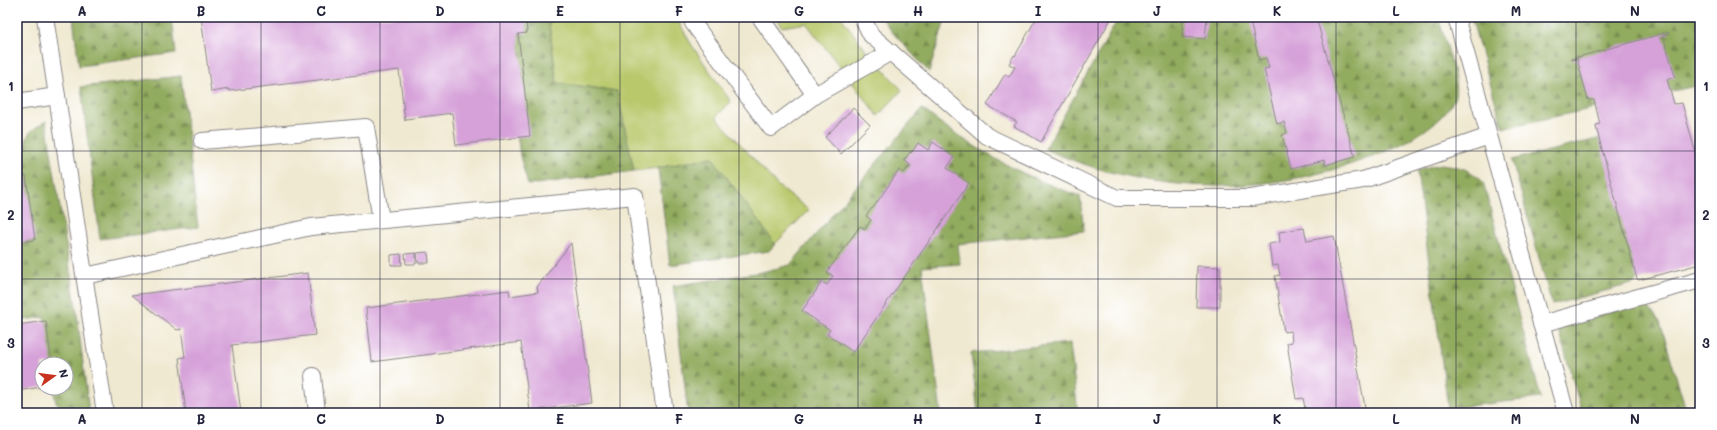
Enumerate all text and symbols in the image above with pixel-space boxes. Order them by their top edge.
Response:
text: A [77,2,87,19]
text: B [197,2,206,19]
text: C [316,2,326,19]
text: D [435,2,445,19]
text: E [556,2,564,19]
text: F [675,2,683,19]
text: G [794,2,804,19]
text: H [913,2,923,19]
text: I [1035,2,1042,19]
text: J [1153,2,1161,19]
text: K [1273,2,1282,19]
text: L [1392,2,1400,19]
text: M [1511,2,1521,19]
text: N [1630,2,1640,19]
text: 1 [8,77,14,94]
text: 1 [1703,77,1709,94]
text: 2 [7,206,15,223]
text: 2 [1702,206,1710,223]
text: 3 [7,334,15,351]
text: 3 [1702,334,1710,351]
north arrow [34,356,74,396]
text: N [56,368,72,379]
text: A [77,410,87,427]
text: B [197,410,206,427]
text: C [316,410,326,427]
text: D [435,410,445,427]
text: E [556,410,564,427]
text: F [675,410,683,427]
text: G [794,410,804,427]
text: H [913,410,923,427]
text: I [1035,410,1042,427]
text: J [1153,410,1161,427]
text: K [1273,410,1282,427]
text: L [1392,410,1400,427]
text: M [1511,410,1521,427]
text: N [1630,410,1640,427]

